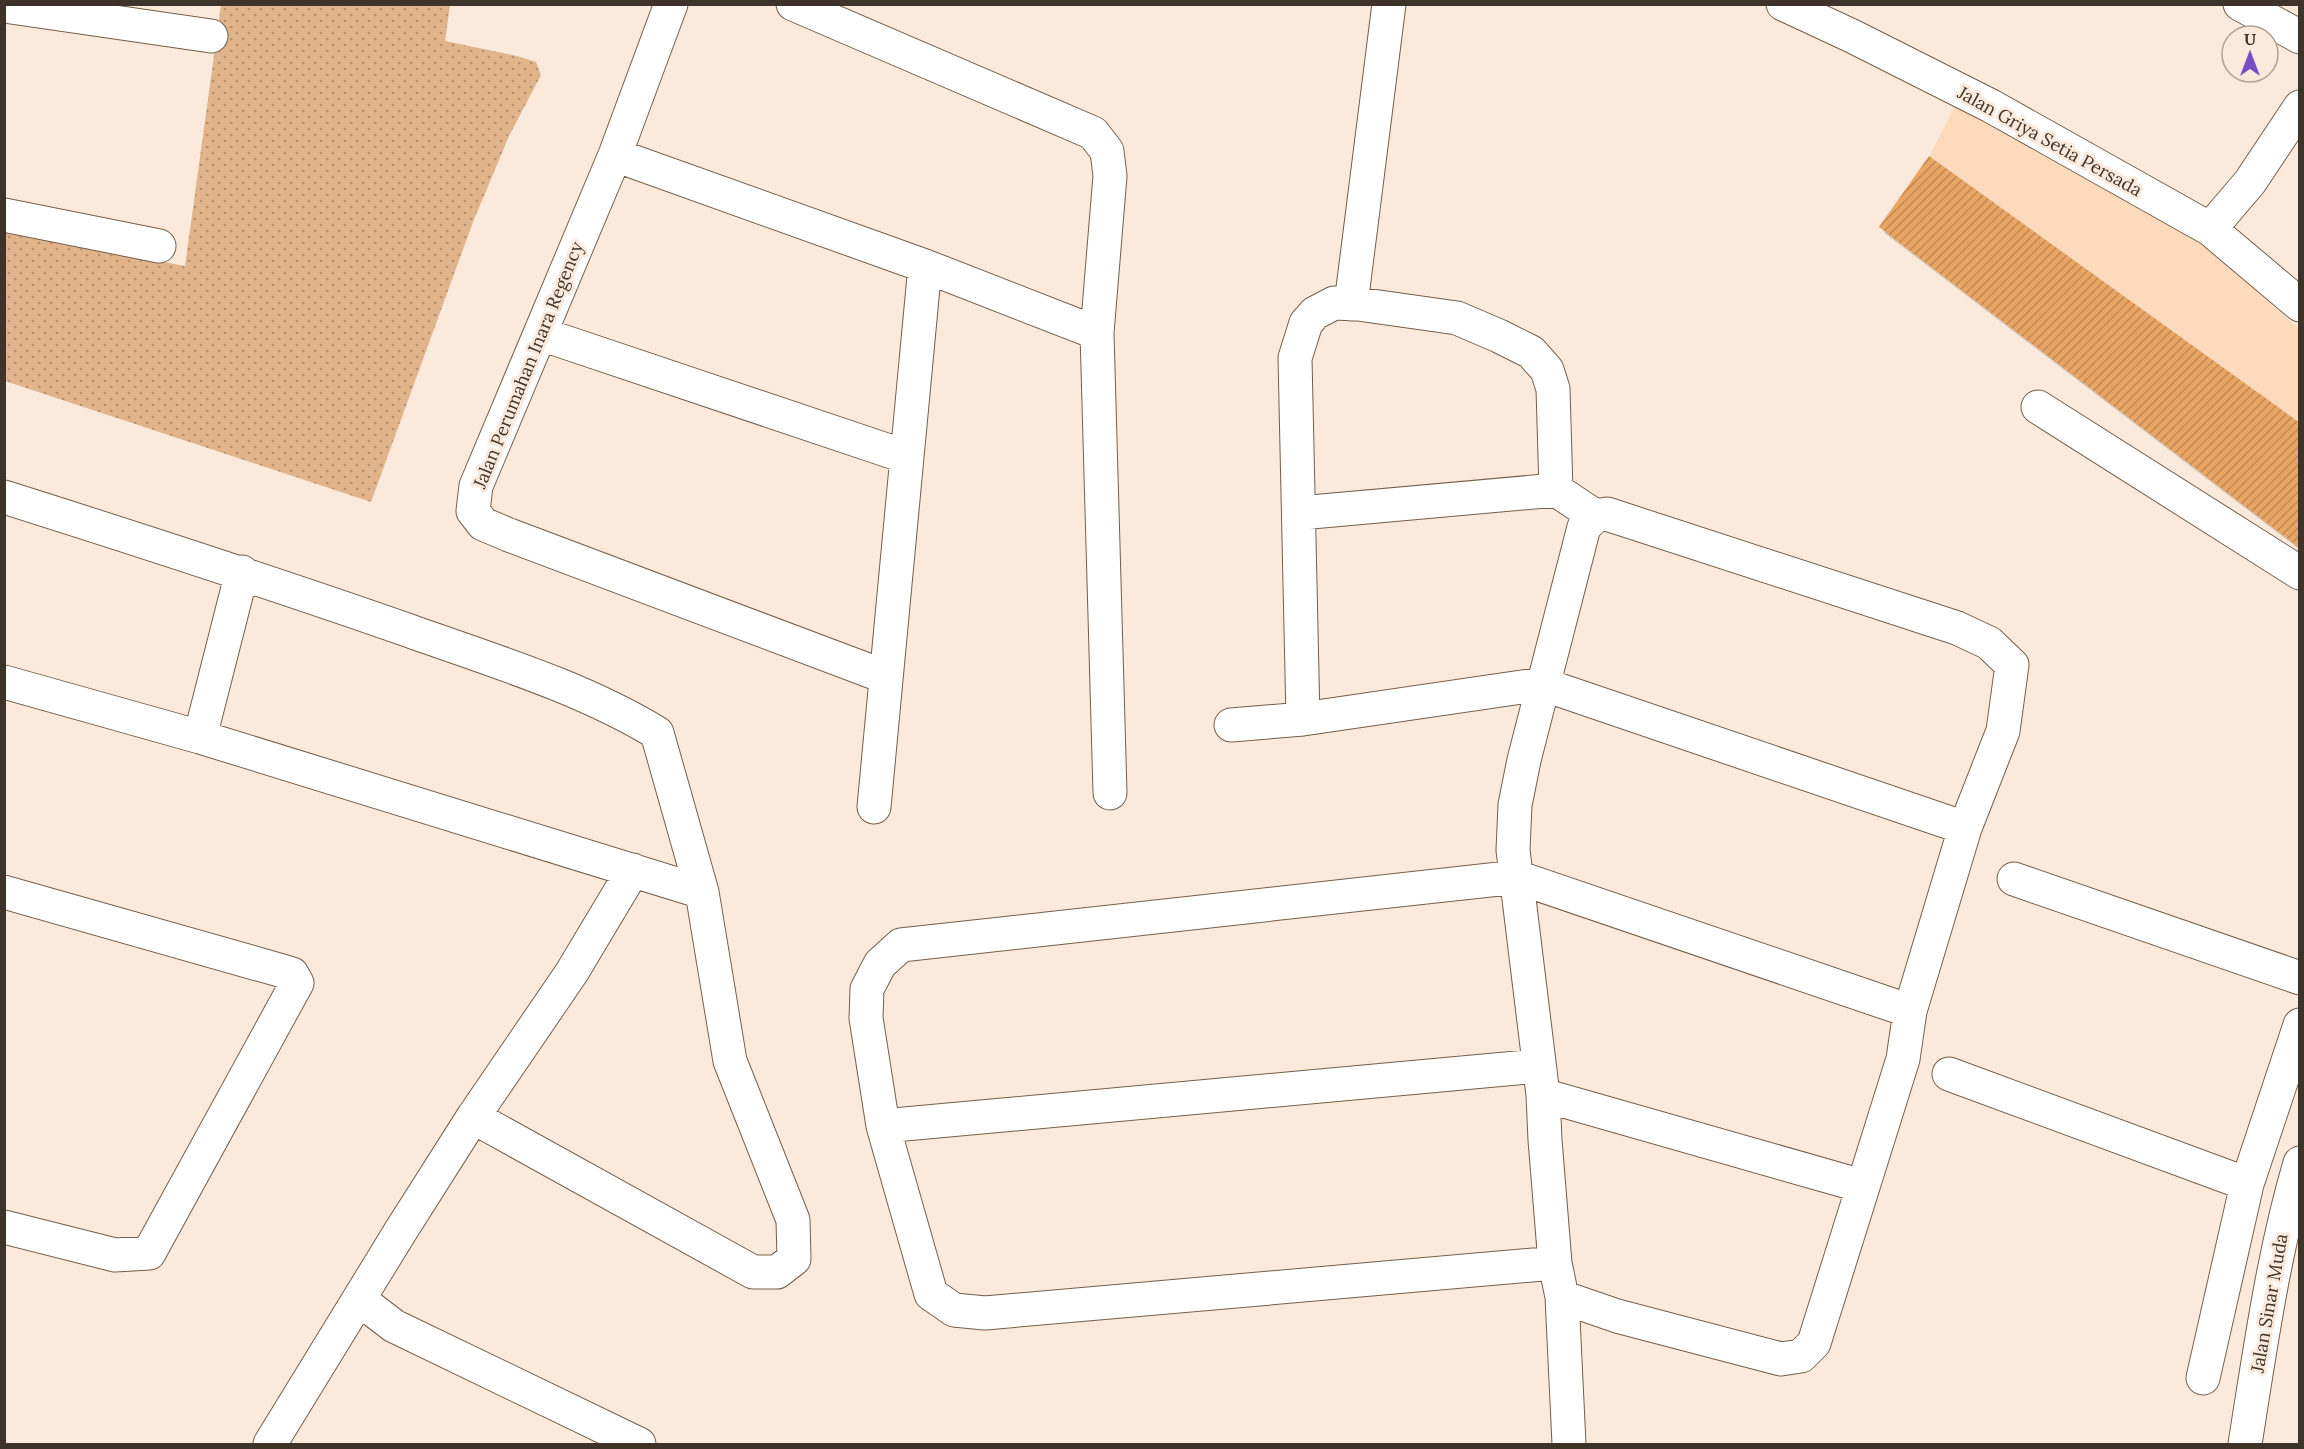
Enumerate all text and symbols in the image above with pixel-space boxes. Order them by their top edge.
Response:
north arrow [2220,24,2280,84]
text: U [2244,29,2256,49]
street label: Jalan Griya Setia Persada [1953,80,2146,201]
street label: Jalan Perumahan Inara Regency [468,238,588,493]
street label: Jalan Sinar Muda [2245,1232,2293,1375]

